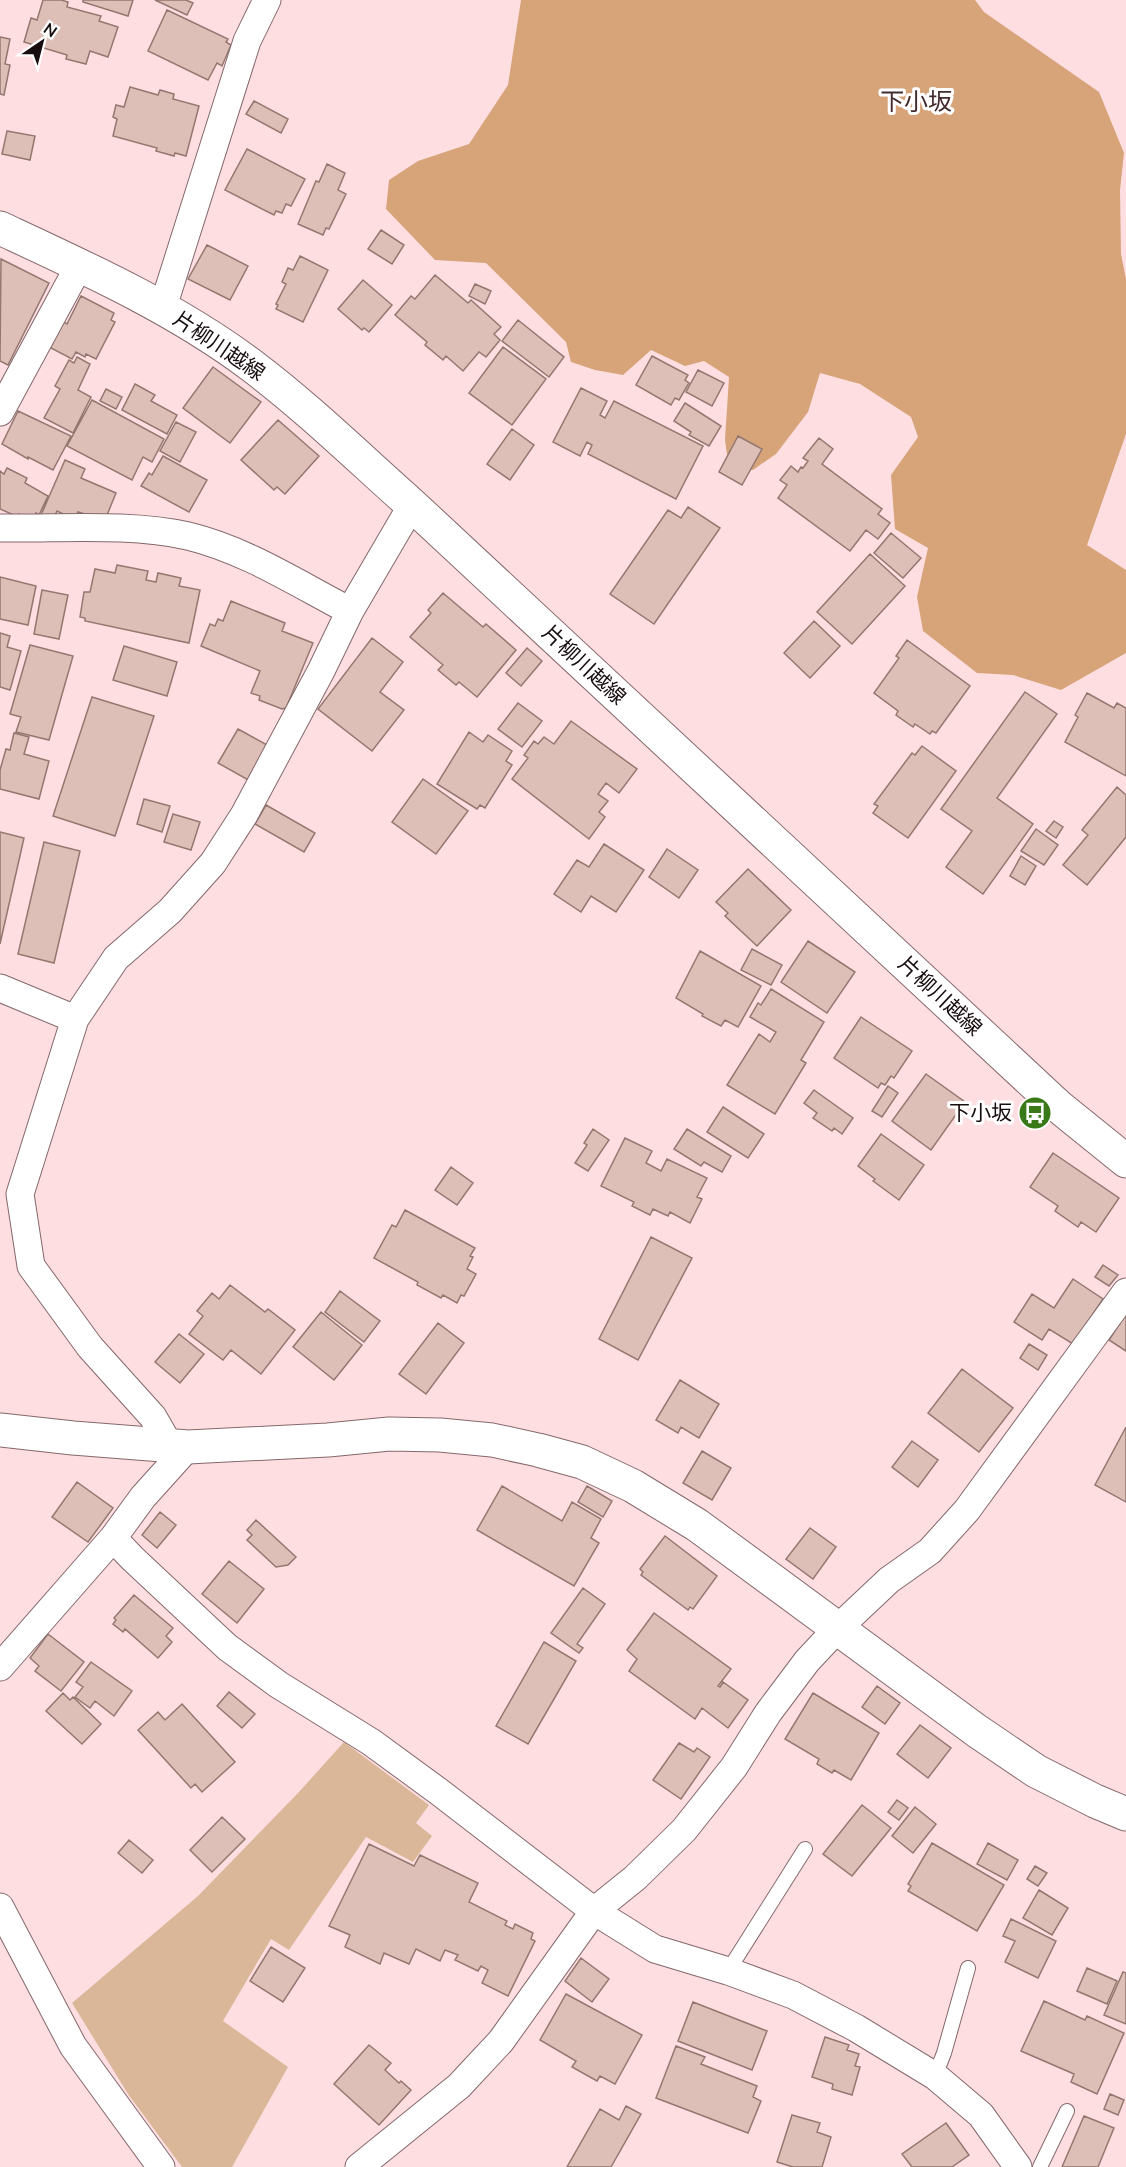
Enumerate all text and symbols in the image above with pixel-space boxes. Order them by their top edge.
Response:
north arrow [12,12,72,72]
text: N [39,18,61,43]
district label: 下小坂 [880,86,952,118]
street label: 片柳川越線 [168,305,270,387]
street label: 片柳川越線 [536,619,632,711]
street label: 片柳川越線 [892,950,988,1042]
bus stop icon: 下小坂 [1017,1095,1053,1131]
place label: 下小坂 [949,1099,1012,1127]

